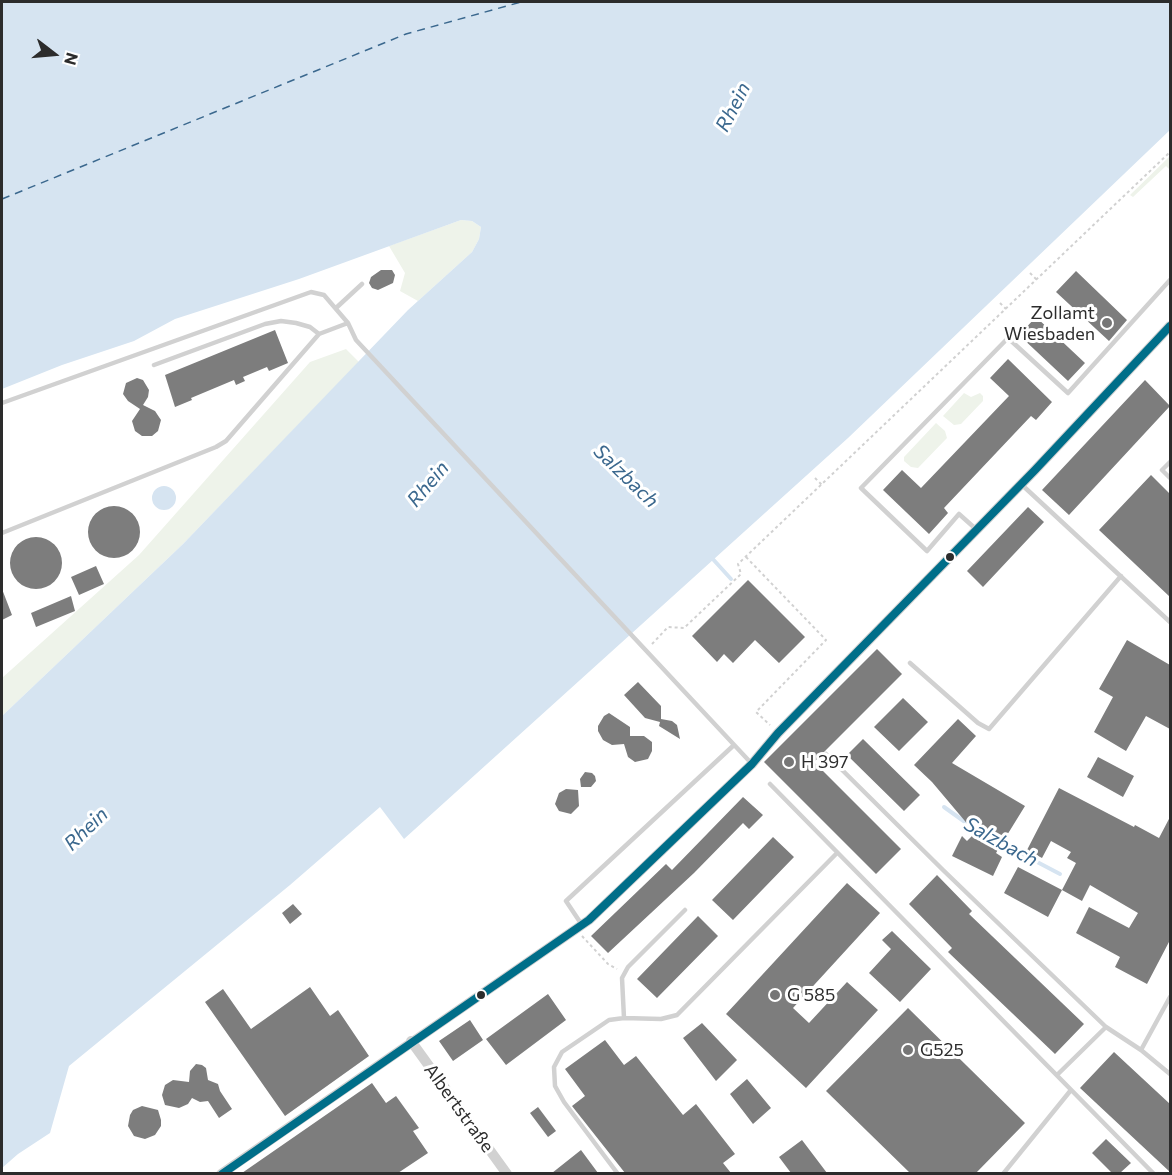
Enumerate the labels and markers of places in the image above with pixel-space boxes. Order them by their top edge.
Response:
place label: Zollamt Wiesbaden [1004,302,1095,344]
marker: Zollamt Wiesbaden [1100,316,1114,330]
unlabelled marker [944,551,956,563]
place label: H 397 [801,751,849,773]
marker: H 397 [782,755,796,769]
place label: G 585 [787,984,835,1006]
marker: G 585 [768,988,782,1002]
unlabelled marker [475,989,487,1001]
place label: G525 [920,1039,964,1061]
marker: G525 [901,1043,915,1057]

